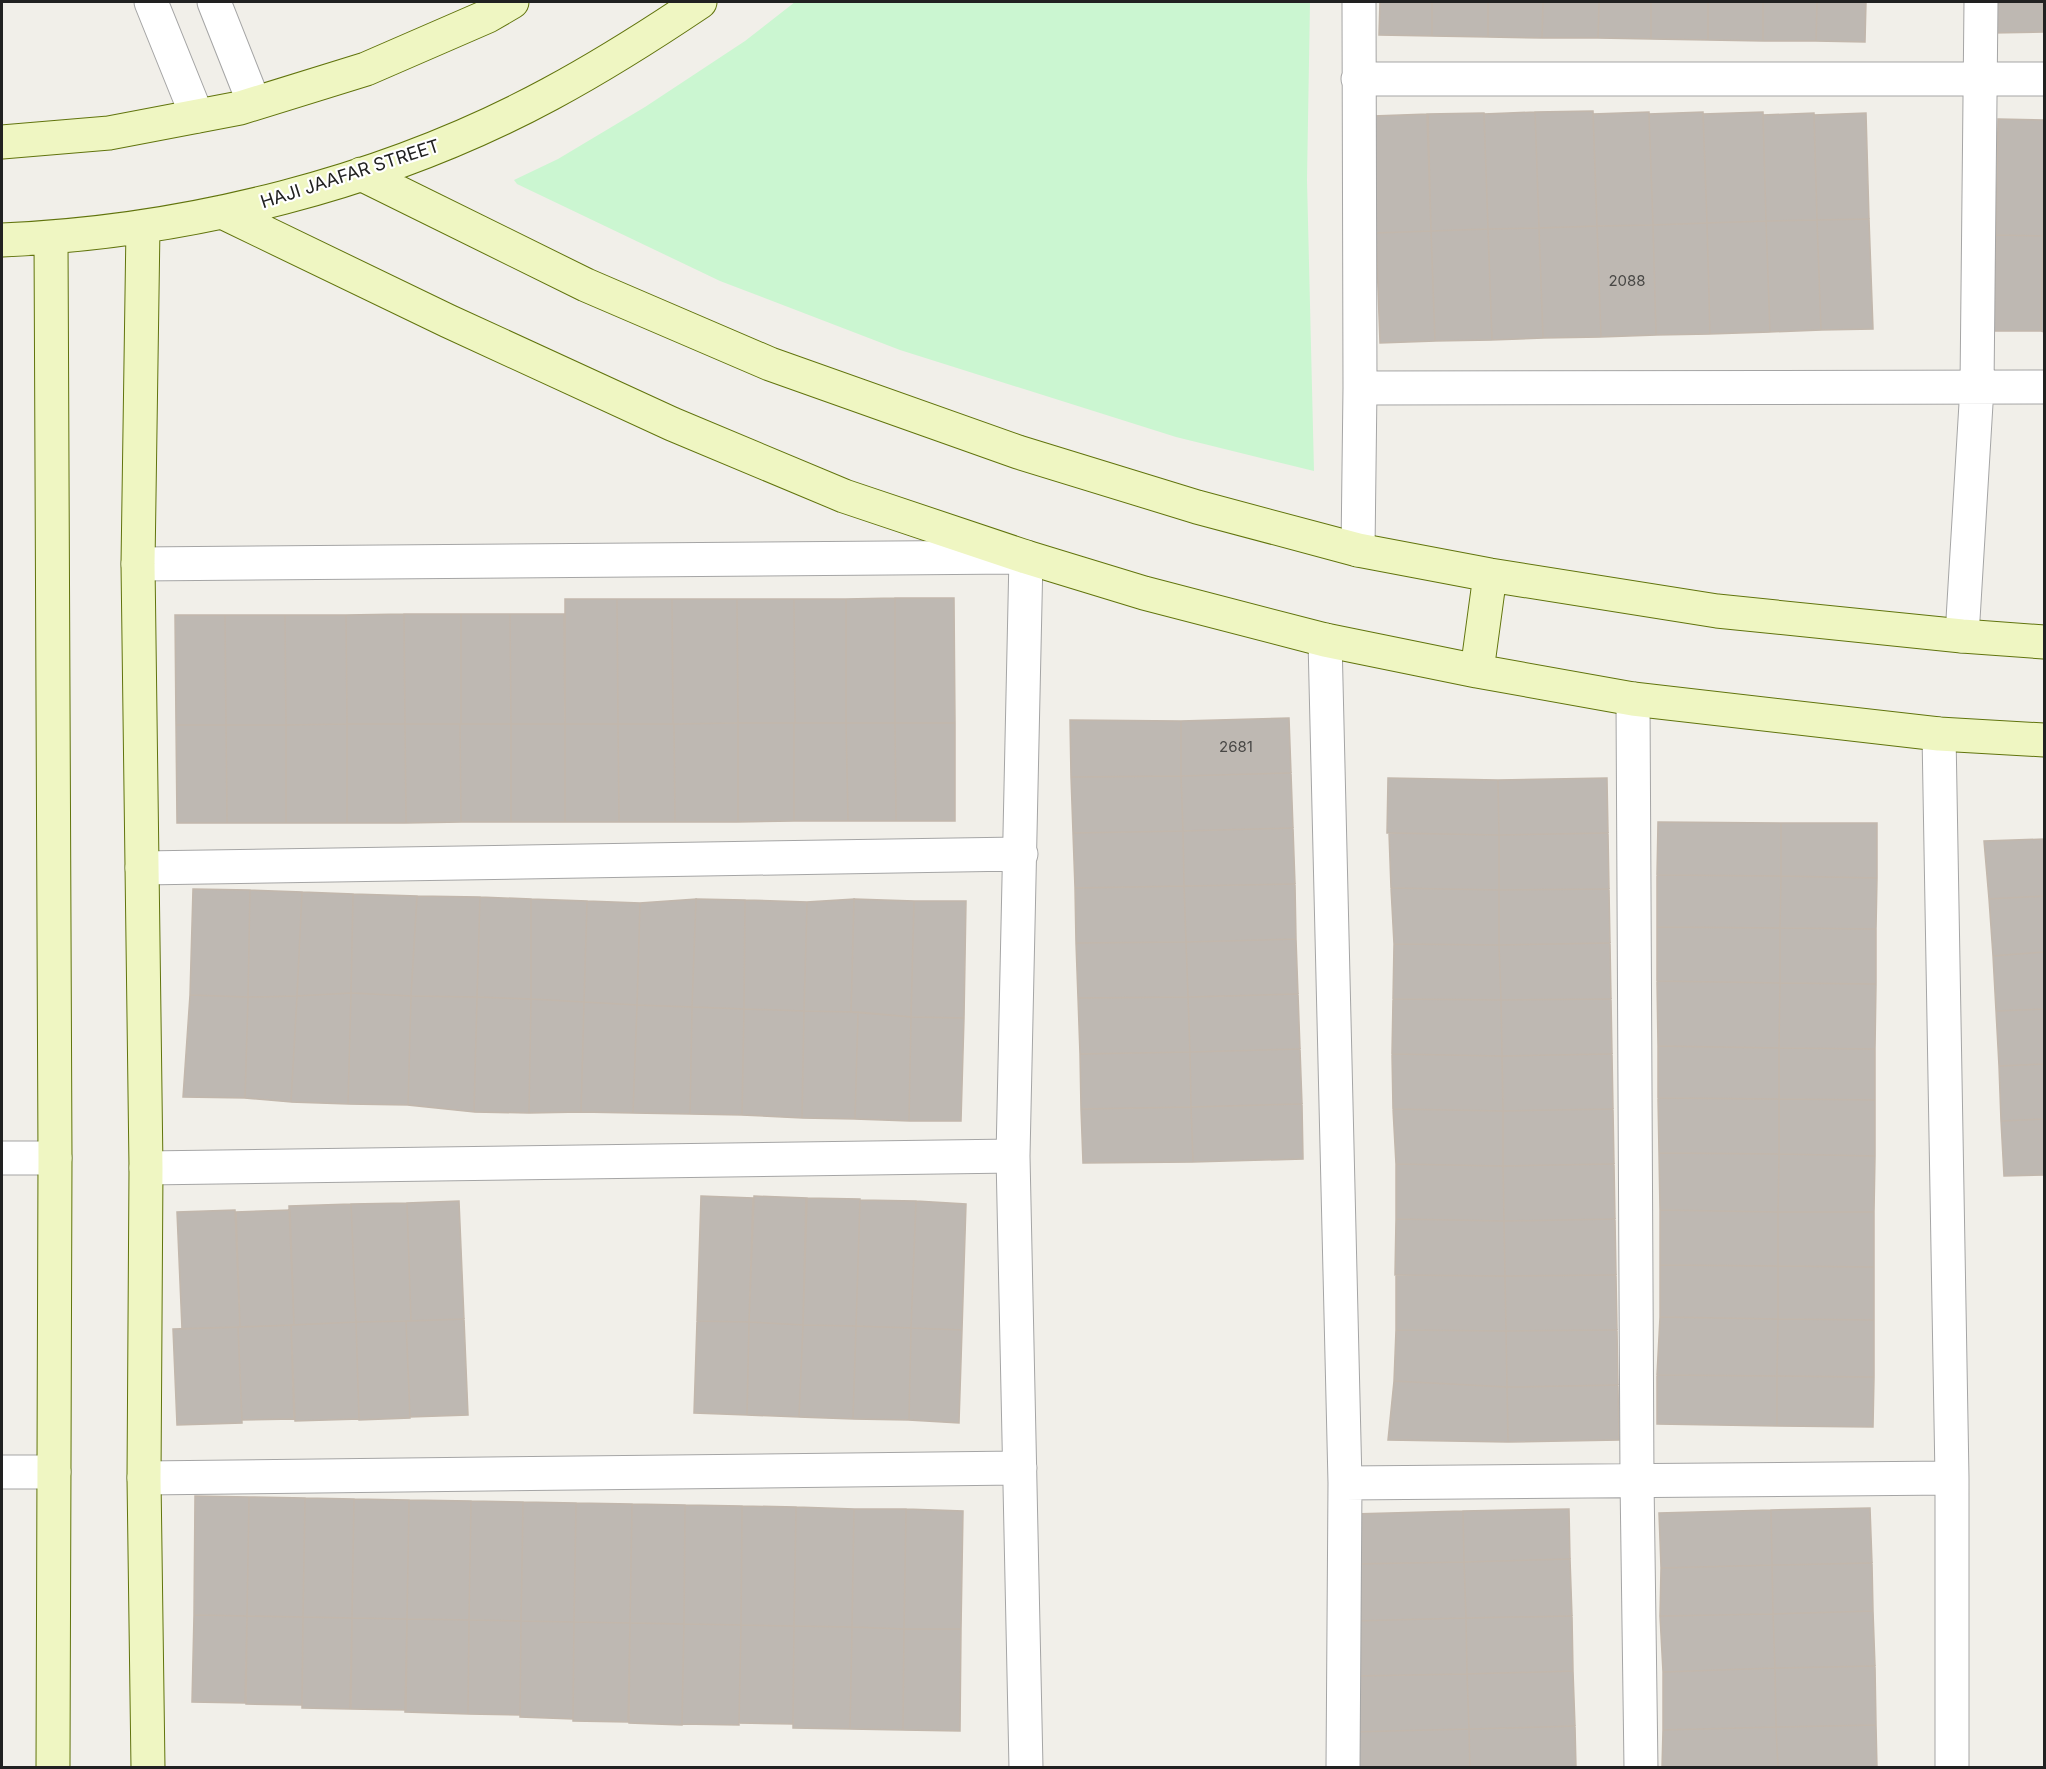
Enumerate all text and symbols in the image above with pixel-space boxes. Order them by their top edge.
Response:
street label: HAJI JAAFAR STREET [258,135,442,212]
house number: 2088 [1608,271,1646,290]
house number: 2681 [1219,737,1253,756]

